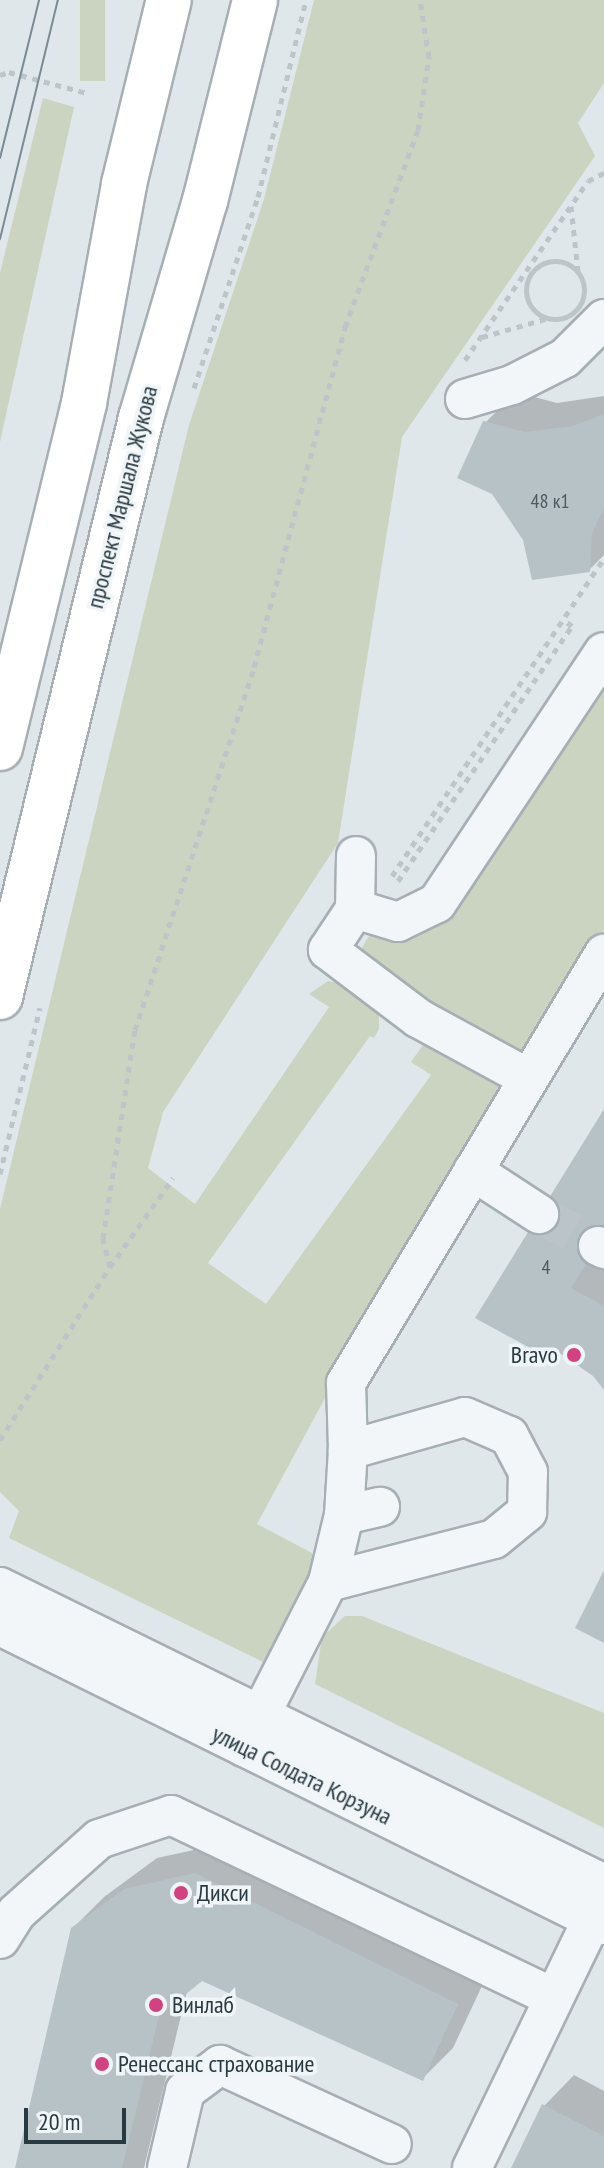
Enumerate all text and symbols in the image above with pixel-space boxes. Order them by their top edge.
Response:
street label: проспект Маршала Жукова [80,382,164,612]
house number: 48 к1 [531,489,569,513]
house number: 4 [542,1255,550,1279]
place label: Bravo [511,1341,558,1369]
marker: Bravo [565,1346,583,1364]
street label: улица Солдата Корзуна [208,1719,396,1831]
place label: Дикси [197,1879,249,1907]
marker: Дикси [172,1884,190,1902]
place label: Винлаб [172,1991,234,2019]
marker: Винлаб [147,1996,165,2014]
place label: Ренессанс страхование [118,2050,315,2078]
marker: Ренессанс страхование [93,2055,111,2073]
scale bar [28,2092,130,2142]
text: 20 m [38,2106,80,2137]

